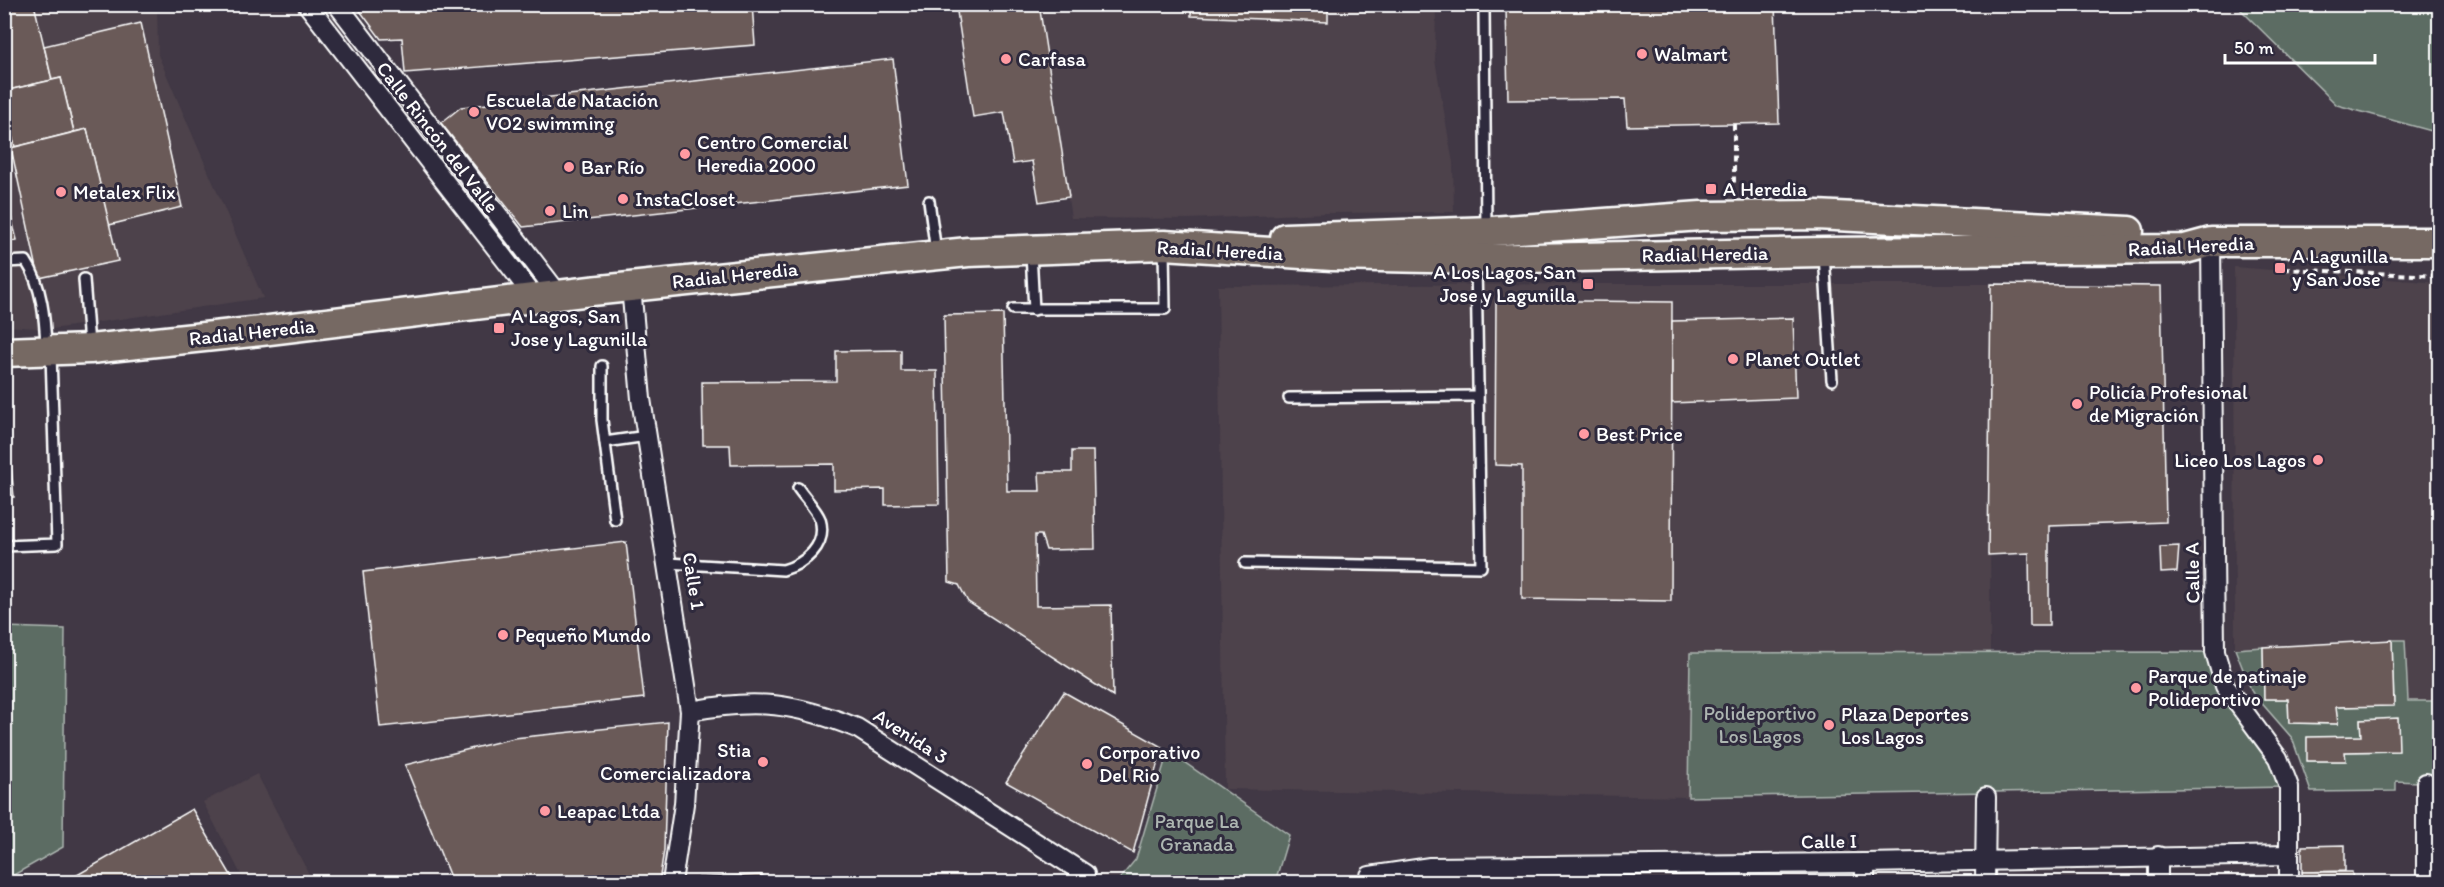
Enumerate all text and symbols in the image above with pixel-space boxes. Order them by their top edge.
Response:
scale bar [2225,27,2375,65]
text: 50 m [2234,37,2274,59]
place label: Walmart [1654,42,1728,66]
place label: Carfasa [1018,47,1087,71]
marker: Walmart [1635,47,1649,61]
marker: Carfasa [999,52,1013,66]
street label: Calle Rincón del Valle [371,57,505,217]
place label: Escuela de Natación VO2 swimming [486,88,658,135]
marker: Escuela de Natación VO2 swimming [467,105,481,119]
place label: Centro Comercial Heredia 2000 [697,130,849,177]
marker: Centro Comercial Heredia 2000 [678,147,692,161]
place label: Bar Río [581,155,644,179]
marker: Bar Río [562,160,576,174]
place label: A Heredia [1723,177,1808,201]
place label: Metalex Flix [73,180,176,204]
marker: A Heredia [1704,182,1718,196]
marker: Metalex Flix [54,185,68,199]
place label: InstaCloset [635,187,735,211]
marker: InstaCloset [616,192,630,206]
place label: Lin [562,199,589,223]
marker: Lin [543,204,557,218]
street label: Radial Heredia [2127,231,2255,261]
street label: Radial Heredia [1156,235,1284,265]
street label: Radial Heredia [1642,241,1769,267]
place label: A Lagunilla y San Jose [2292,244,2389,291]
street label: Radial Heredia [671,256,800,294]
place label: A Los Lagos, San Jose y Lagunilla [1434,260,1577,307]
marker: A Lagunilla y San Jose [2273,261,2287,275]
marker: A Los Lagos, San Jose y Lagunilla [1581,277,1595,291]
place label: A Lagos, San Jose y Lagunilla [511,304,648,351]
street label: Radial Heredia [188,313,317,351]
marker: A Lagos, San Jose y Lagunilla [492,321,506,335]
place label: Planet Outlet [1745,347,1861,371]
marker: Planet Outlet [1726,352,1740,366]
place label: Policía Profesional de Migración [2089,380,2248,427]
marker: Policía Profesional de Migración [2070,397,2084,411]
place label: Best Price [1596,422,1683,446]
marker: Best Price [1577,427,1591,441]
place label: Liceo Los Lagos [2174,448,2306,472]
marker: Liceo Los Lagos [2311,453,2325,467]
street label: Calle A [2179,542,2205,604]
street label: Calle 1 [678,551,710,611]
place label: Pequeño Mundo [515,623,651,647]
marker: Pequeño Mundo [496,628,510,642]
place label: Parque de patinaje Polideportivo [2148,664,2307,711]
marker: Parque de patinaje Polideportivo [2129,681,2143,695]
park label: Polideportivo Los Lagos [1704,701,1816,748]
place label: Plaza Deportes Los Lagos [1841,702,1969,749]
street label: Avenida 3 [869,703,953,769]
marker: Plaza Deportes Los Lagos [1822,718,1836,732]
place label: Stia Comercializadora [600,738,751,785]
place label: Corporativo Del Rio [1099,740,1200,787]
marker: Stia Comercializadora [756,755,770,769]
marker: Corporativo Del Rio [1080,757,1094,771]
place label: Leapac Ltda [557,799,661,823]
marker: Leapac Ltda [538,804,552,818]
park label: Parque La Granada [1155,809,1240,856]
street label: Calle I [1801,829,1857,853]

